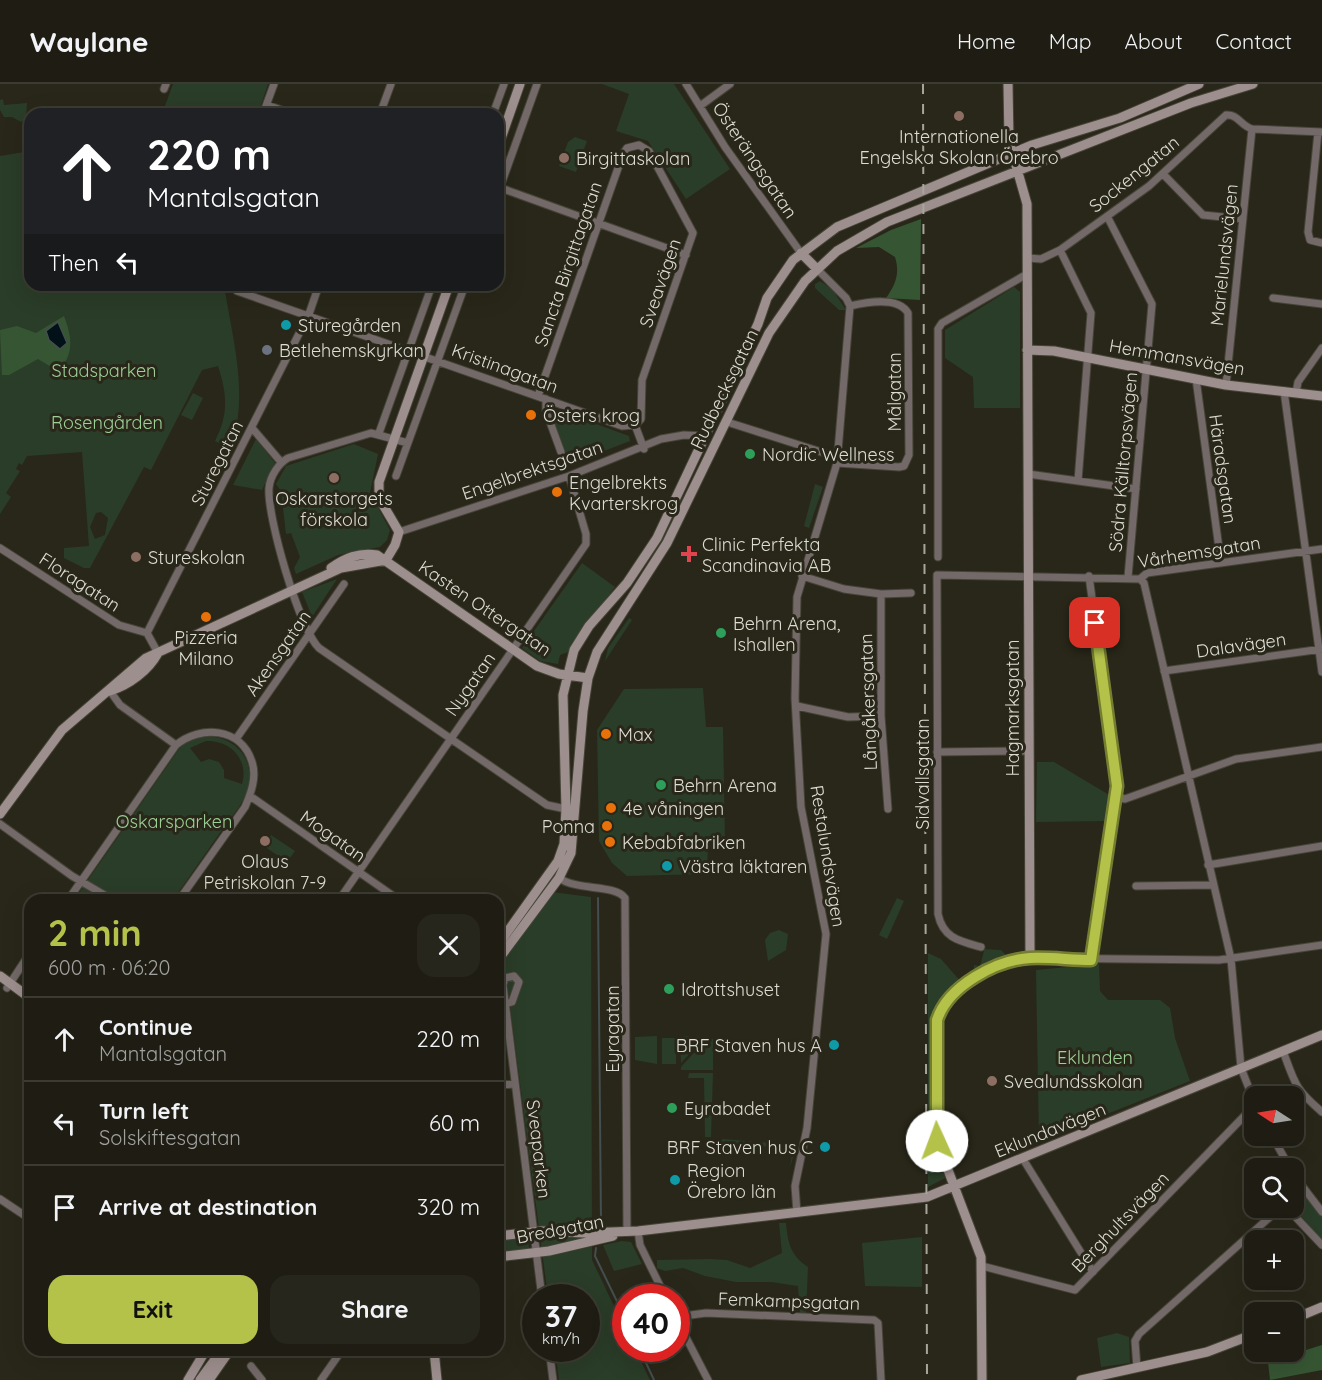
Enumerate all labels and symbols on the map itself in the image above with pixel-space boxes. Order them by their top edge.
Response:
street label: Österängsgatan [708,97,802,223]
marker: Internationella Engelska Skolan Örebro [952,109,966,123]
place label: Internationella Engelska Skolan Örebro [859,125,1059,169]
street label: Sockengatan [1084,131,1184,217]
place label: Birgittaskolan [576,147,690,170]
marker: Birgittaskolan [557,151,571,165]
street label: Sancta Birgittagatan [529,179,607,349]
street label: Marielundsvägen [1205,183,1243,327]
street label: Sveavägen [634,236,686,330]
place label: Sturegården [298,314,401,337]
marker: Sturegården [279,318,293,332]
street label: Rudbecksgatan [685,325,763,453]
street label: Hemmansvägen [1107,334,1247,380]
street label: Kristinagatan [448,338,562,398]
place label: Betlehemskyrkan [279,339,424,362]
marker: Betlehemskyrkan [260,343,274,357]
street label: Målgatan [883,352,906,432]
park label: Stadsparken [51,359,157,382]
street label: Södra Källtorpsvägen [1104,371,1142,553]
place label: Östers krog [543,404,640,427]
marker: Östers krog [524,408,538,422]
park label: Rosengården [51,411,163,434]
street label: Häradsgatan [1204,413,1242,525]
street label: Sturegatan [186,417,248,509]
street label: Engelbrektsgatan [459,435,605,505]
place label: Nordic Wellness [762,443,895,466]
marker: Nordic Wellness [743,447,757,461]
marker: Oskarstorgets förskola [327,471,341,485]
place label: Engelbrekts Kvarterskrog [569,471,678,515]
marker: Engelbrekts Kvarterskrog [550,485,564,499]
place label: Oskarstorgets förskola [275,487,393,531]
street label: Vårhemsgatan [1136,531,1262,573]
place label: Clinic Perfekta Scandinavia AB [702,533,831,577]
marker: Clinic Perfekta Scandinavia AB [680,545,698,563]
place label: Stureskolan [148,546,245,569]
street label: Floragatan [35,547,125,617]
marker: Stureskolan [129,550,143,564]
street label: Kasten Ottergatan [414,555,556,661]
pin [1069,597,1120,648]
street label: Akensgatan [240,606,316,700]
marker: Pizzeria Milano [199,610,213,624]
place label: Behrn Arena, Ishallen [733,612,841,656]
place label: Pizzeria Milano [174,626,238,670]
marker: Behrn Arena, Ishallen [714,626,728,640]
street label: Dalavägen [1195,627,1287,663]
street label: Långåkersgatan [854,633,882,771]
street label: Hagmarksgatan [1001,640,1024,776]
street label: Nygatan [440,648,500,720]
street label: Sidvallsgatan [911,718,934,830]
place label: Max [618,723,653,746]
marker: Max [599,727,613,741]
place label: Behrn Arena [673,774,777,797]
marker: Behrn Arena [654,778,668,792]
street label: Restalundsvägen [805,783,851,929]
place label: 4e våningen [623,797,724,820]
marker: 4e våningen [604,801,618,815]
street label: Mogatan [296,805,370,867]
park label: Oskarsparken [116,810,232,833]
place label: Ponna [542,815,595,838]
marker: Ponna [600,819,614,833]
place label: Kebabfabriken [622,831,746,854]
marker: Olaus Petriskolan 7-9 [258,834,272,848]
marker: Kebabfabriken [603,835,617,849]
place label: Olaus Petriskolan 7-9 [204,850,326,894]
place label: Västra läktaren [679,855,808,878]
marker: Västra läktaren [660,859,674,873]
place label: Idrottshuset [681,978,780,1001]
marker: Idrottshuset [662,982,676,996]
street label: Eyragatan [601,985,624,1073]
place label: BRF Staven hus A [676,1034,822,1057]
marker: BRF Staven hus A [827,1038,841,1052]
park label: Eklunden [1057,1046,1133,1069]
place label: Svealundsskolan [1004,1070,1143,1093]
marker: Svealundsskolan [985,1074,999,1088]
north arrow [1244,1086,1304,1146]
place label: Eyrabadet [684,1097,771,1120]
street label: Eklundavägen [991,1097,1109,1163]
street label: Sveaparken [522,1098,556,1200]
marker: Eyrabadet [665,1101,679,1115]
position arrow [905,1109,969,1173]
place label: BRF Staven hus C [667,1136,813,1159]
marker: BRF Staven hus C [818,1140,832,1154]
place label: Region Örebro län [687,1159,776,1203]
street label: Berghultsvägen [1066,1167,1174,1277]
marker: Region Örebro län [668,1173,682,1187]
street label: Bredgatan [514,1209,606,1249]
speed limit sign: 40 [612,1284,690,1362]
street label: Femkampsgatan [718,1287,860,1315]

